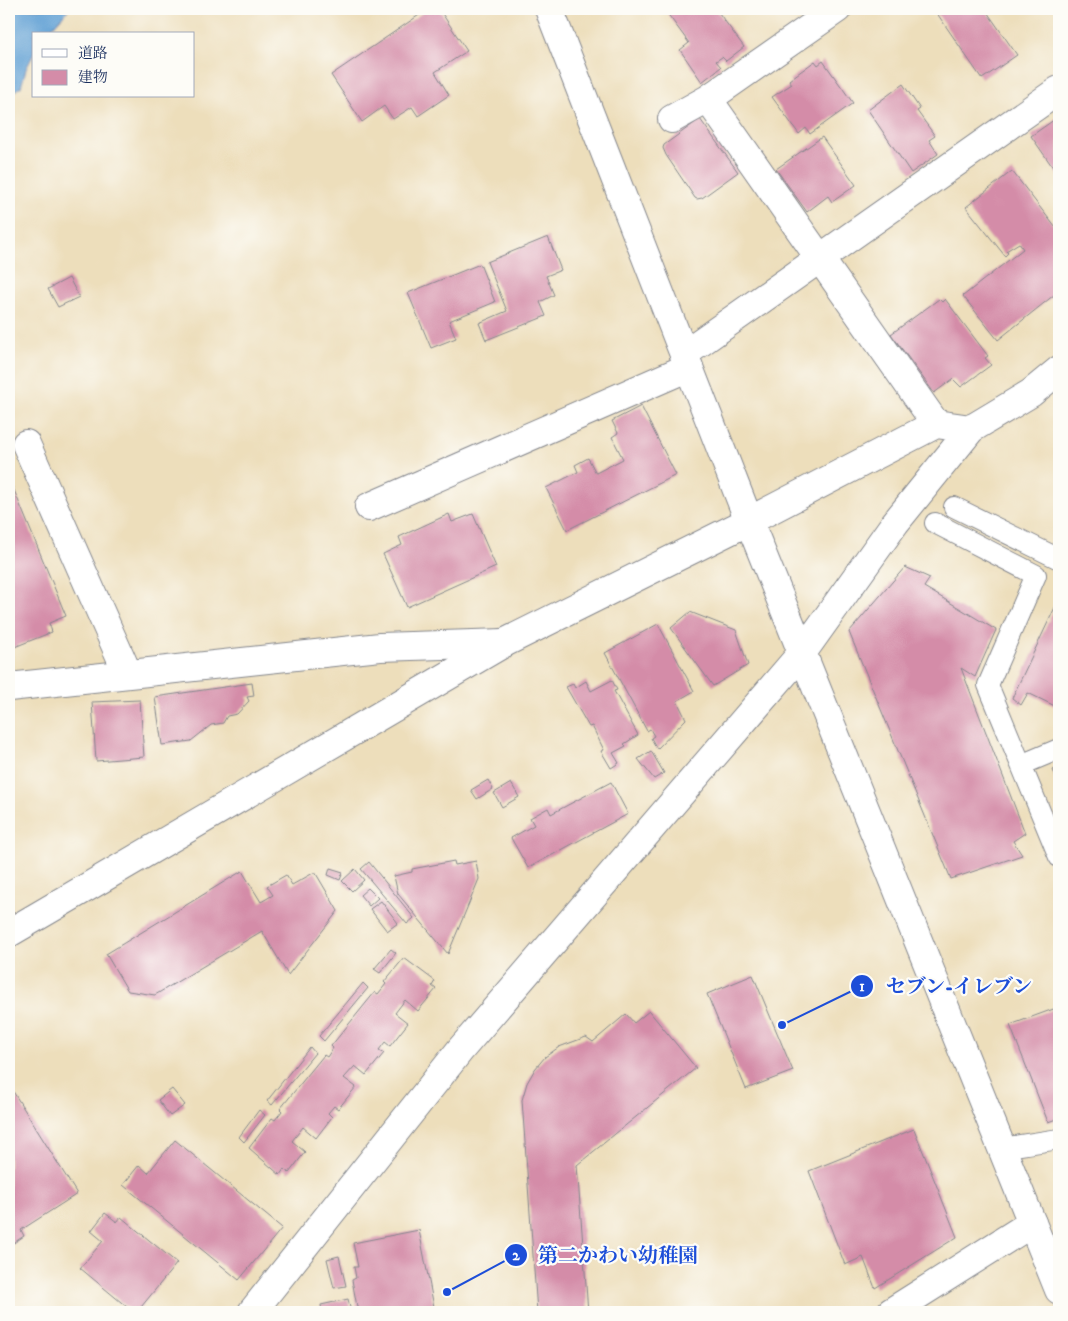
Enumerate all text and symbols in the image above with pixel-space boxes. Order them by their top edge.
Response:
legend [32,32,195,98]
text: 道路 [78,44,108,63]
text: 建物 [78,68,108,87]
callout: セブン-イレブン [850,968,1043,1003]
text: セブン-イレブン [886,975,1032,1000]
text: 1 [859,977,865,996]
callout: 第二かわい幼稚園 [503,1237,708,1272]
text: 第二かわい幼稚園 [538,1244,698,1269]
text: 2 [512,1246,520,1265]

